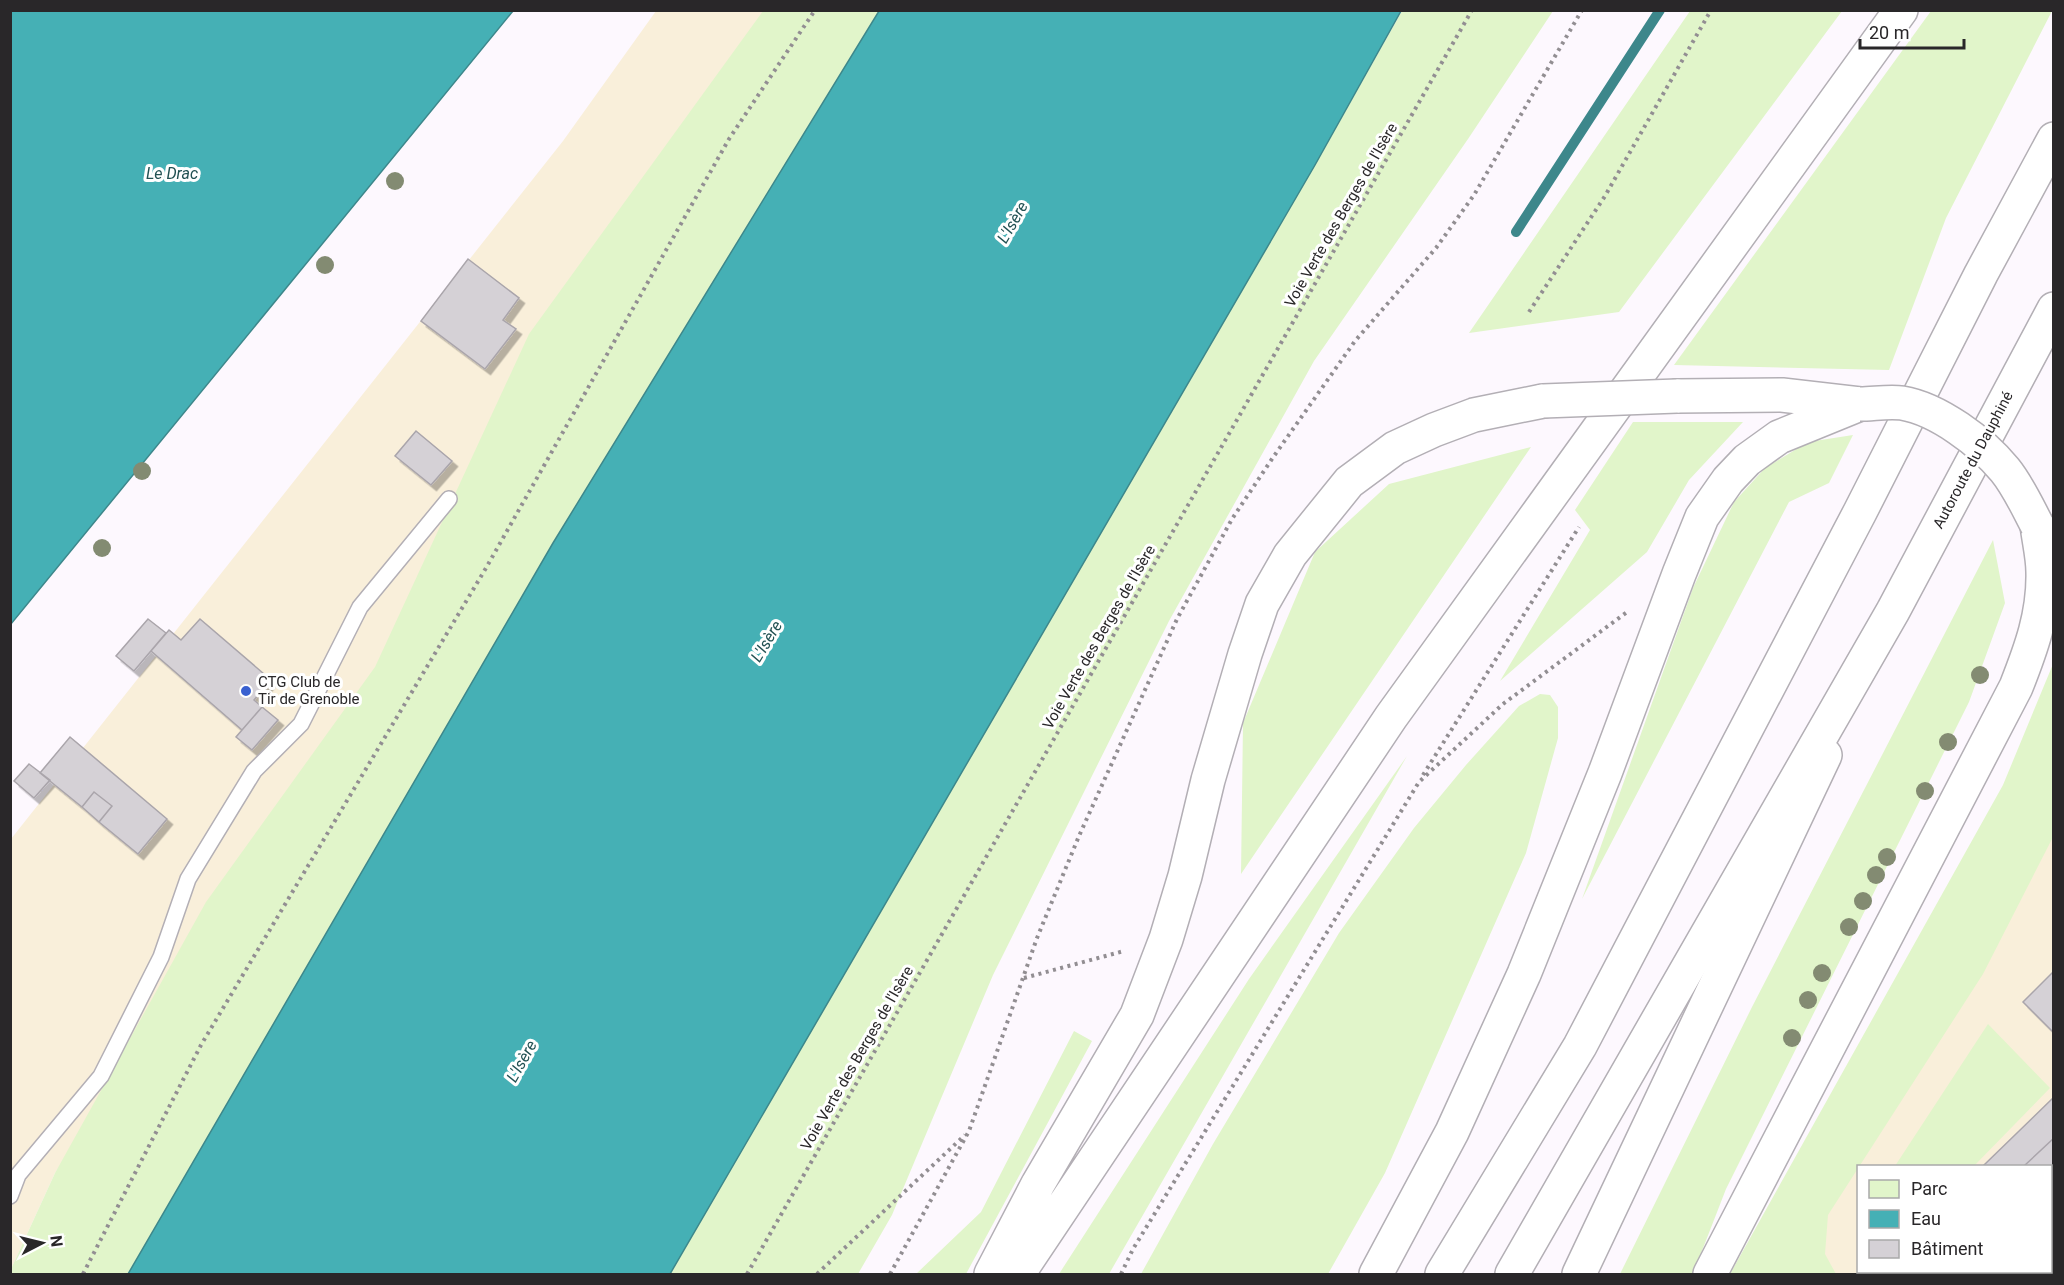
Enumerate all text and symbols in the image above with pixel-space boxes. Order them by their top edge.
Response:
scale bar [1860,12,1964,50]
text: 20 m [1869,22,1909,43]
street label: Voie Verte des Berges de l'Isère [1281,120,1401,310]
water label: Le Drac [146,164,198,183]
water label: L'Isère [993,198,1032,246]
street label: Autoroute du Dauphiné [1929,388,2017,532]
street label: Voie Verte des Berges de l'Isère [1039,542,1159,732]
water label: L'Isère [747,617,786,665]
place label: CTG Club de Tir de Grenoble [258,673,360,708]
marker: CTG Club de Tir de Grenoble [239,684,253,698]
street label: Voie Verte des Berges de l'Isère [797,963,917,1153]
water label: L'Isère [502,1037,541,1085]
legend [1857,1165,2052,1273]
text: Parc [1911,1178,1947,1199]
text: Eau [1911,1208,1941,1229]
north arrow [12,1213,72,1273]
text: N [46,1234,67,1248]
text: Bâtiment [1911,1238,1984,1259]

